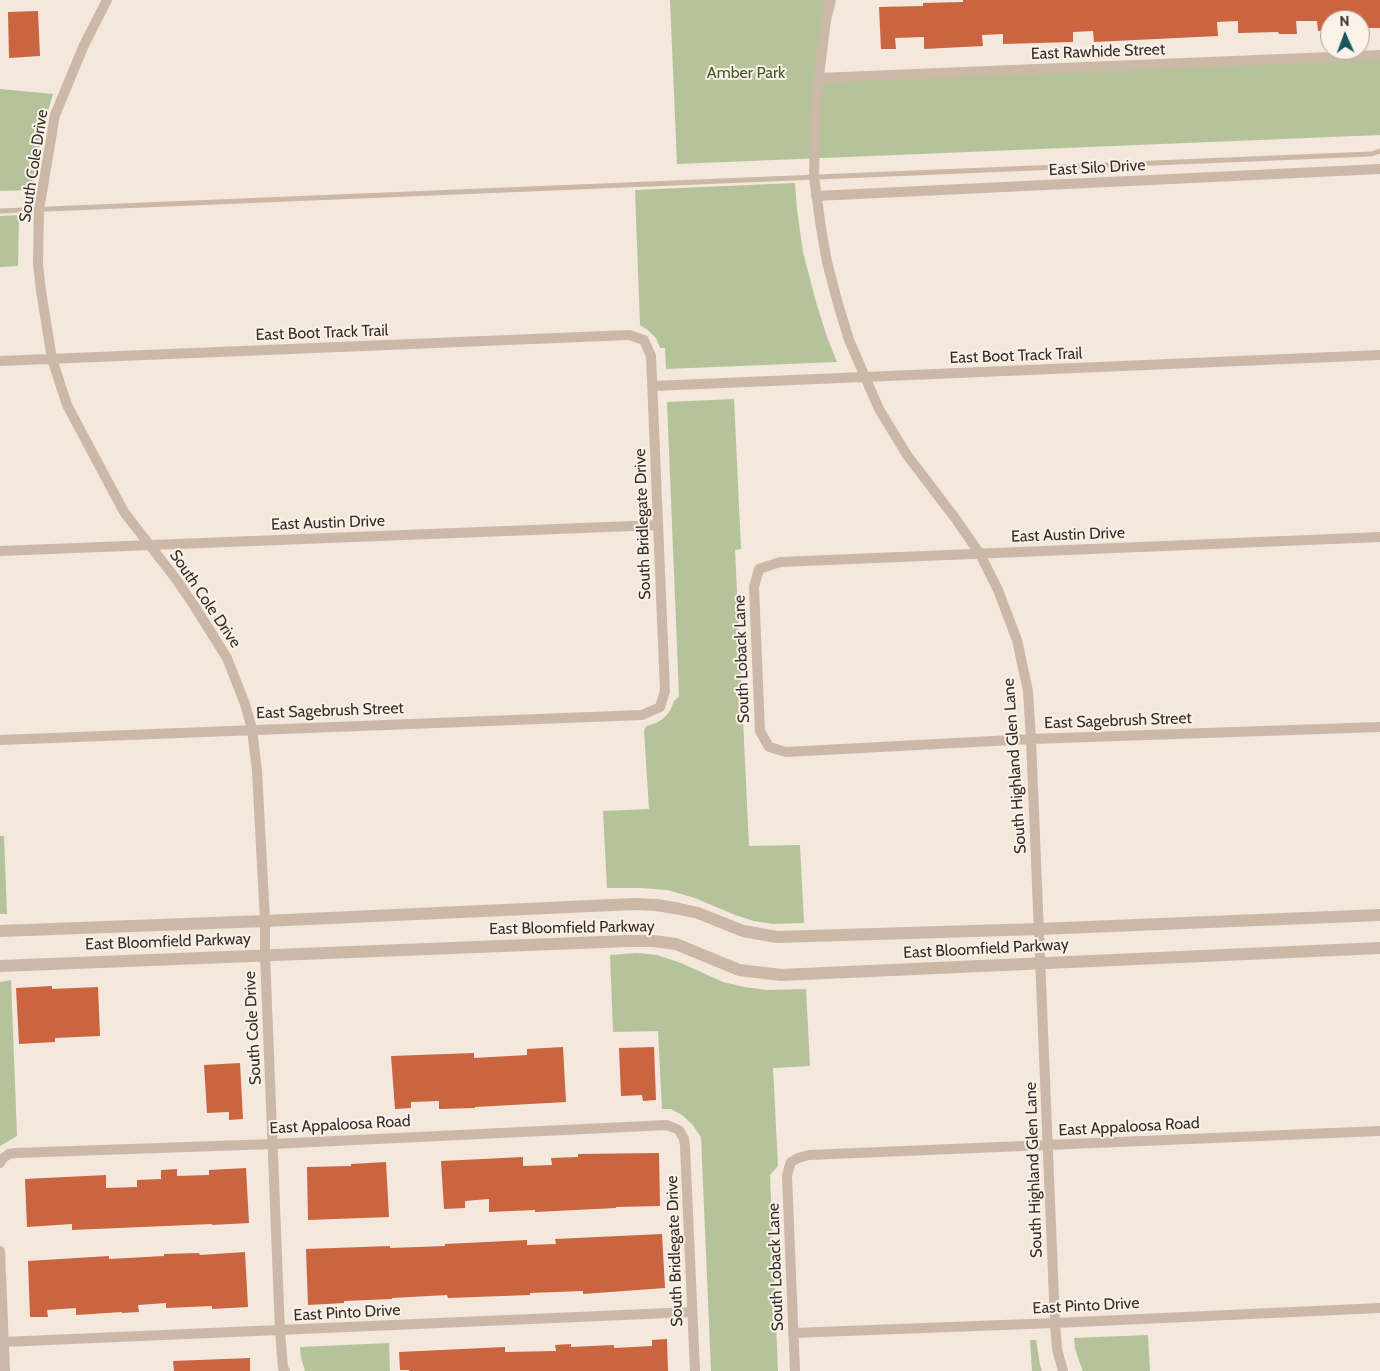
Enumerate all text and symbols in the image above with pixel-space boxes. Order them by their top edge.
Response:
north arrow [1320,10,1370,60]
text: N [1339,12,1350,30]
street label: East Rawhide Street [1030,40,1166,64]
park label: Amber Park [707,63,785,83]
street label: South Cole Drive [16,108,52,224]
street label: East Silo Drive [1048,156,1146,180]
street label: East Boot Track Trail [255,321,389,345]
street label: East Boot Track Trail [949,344,1083,368]
street label: South Bridlegate Drive [631,448,655,600]
street label: East Austin Drive [271,511,385,535]
street label: East Austin Drive [1011,523,1125,547]
street label: South Cole Drive [165,546,245,652]
street label: South Loback Lane [730,595,754,723]
street label: South Highland Glen Lane [999,677,1031,855]
street label: East Sagebrush Street [256,699,404,723]
street label: East Sagebrush Street [1044,709,1192,733]
street label: East Bloomfield Parkway [489,917,655,939]
street label: East Bloomfield Parkway [85,930,251,954]
street label: East Bloomfield Parkway [903,935,1069,963]
street label: South Cole Drive [240,971,266,1085]
street label: South Highland Glen Lane [1021,1082,1047,1258]
street label: East Appaloosa Road [269,1112,411,1138]
street label: East Appaloosa Road [1058,1114,1200,1140]
street label: South Bridlegate Drive [663,1175,687,1327]
street label: South Loback Lane [764,1203,788,1331]
street label: East Pinto Drive [1032,1294,1140,1318]
street label: East Pinto Drive [293,1301,401,1325]

